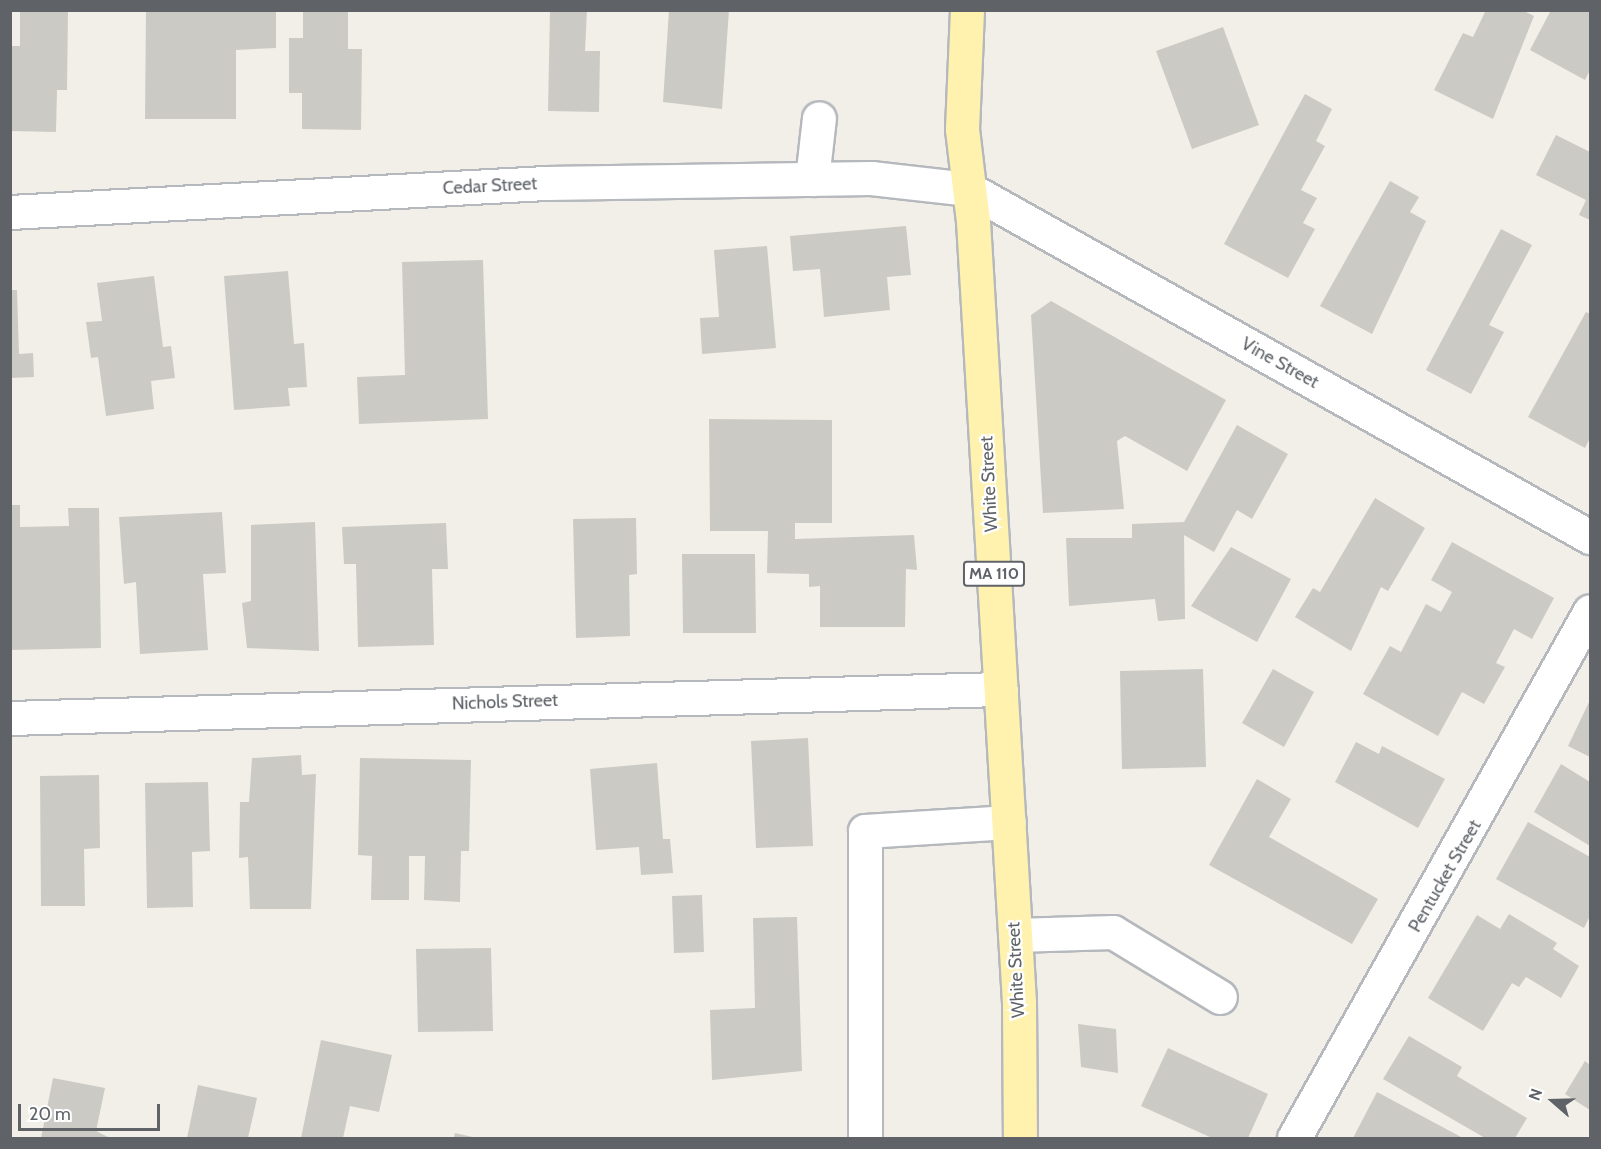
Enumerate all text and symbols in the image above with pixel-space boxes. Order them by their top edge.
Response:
street label: Cedar Street [442,173,538,199]
street label: Vine Street [1238,333,1322,393]
street label: White Street [976,435,1002,533]
road number: MA 110 [962,561,1026,587]
street label: Nichols Street [452,689,558,715]
street label: Pentucket Street [1404,816,1486,936]
street label: White Street [1003,921,1029,1019]
north arrow [1523,1071,1583,1131]
text: N [1525,1086,1546,1103]
scale bar [21,1092,164,1130]
text: 20 m [29,1103,71,1125]

